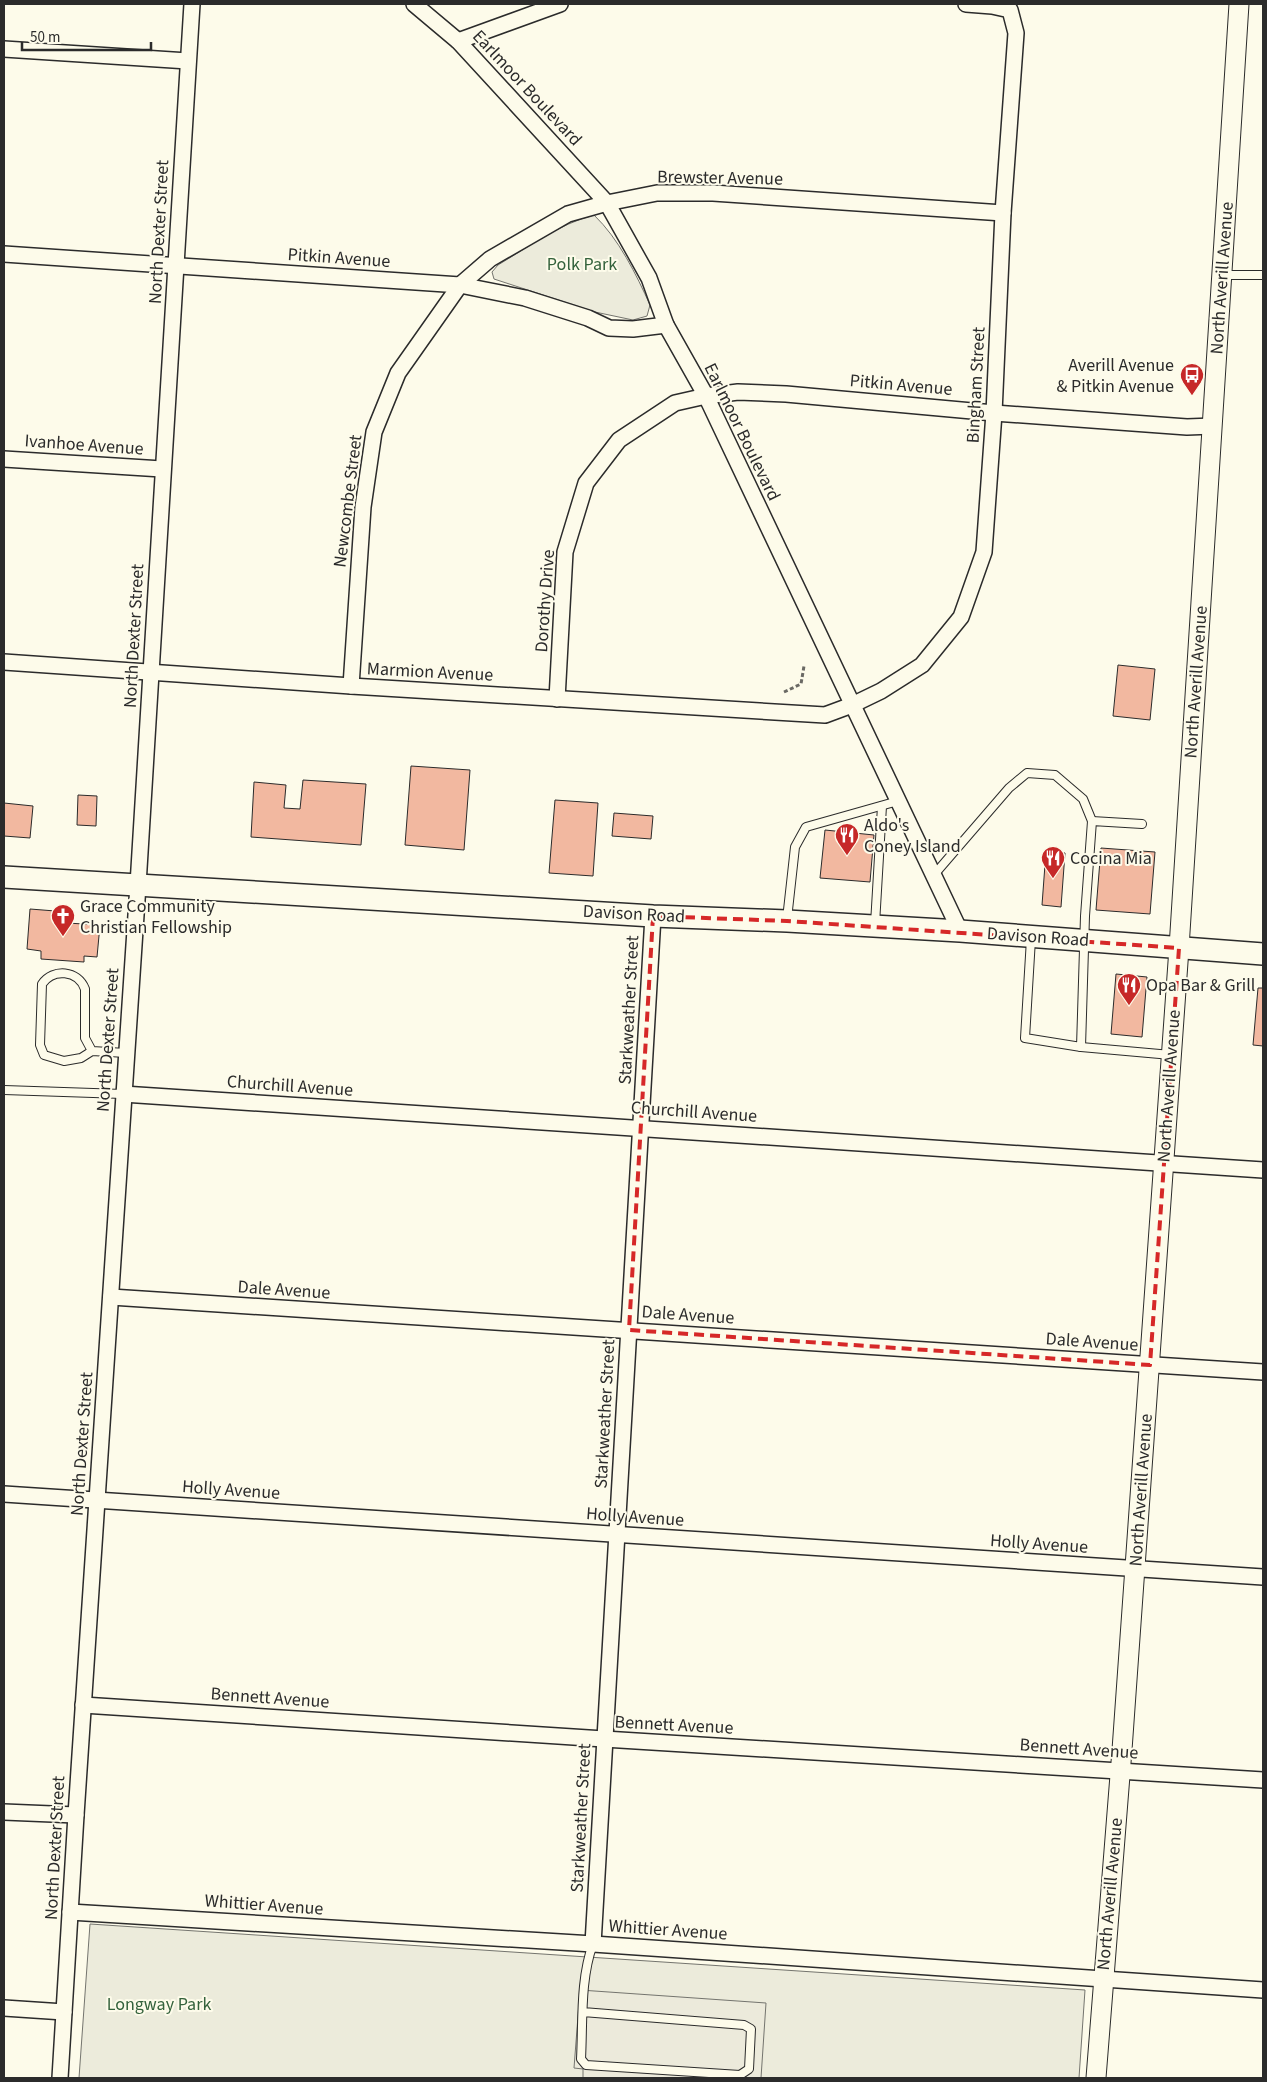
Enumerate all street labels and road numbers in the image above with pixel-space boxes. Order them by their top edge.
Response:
street label: Earlmoor Boulevard [467,24,587,152]
street label: North Dexter Street [143,159,175,305]
street label: Brewster Avenue [657,164,783,192]
street label: North Averill Avenue [1204,201,1240,355]
street label: Pitkin Avenue [287,242,391,274]
street label: Bingham Street [960,326,992,444]
street label: Earlmoor Boulevard [698,359,786,505]
street label: Pitkin Avenue [849,368,953,402]
street label: Ivanhoe Avenue [24,428,144,462]
street label: Newcombe Street [327,433,369,569]
street label: Dorothy Drive [529,549,561,653]
street label: North Dexter Street [118,563,150,709]
street label: North Averill Avenue [1178,605,1214,759]
street label: Marmion Avenue [366,656,494,688]
street label: Davison Road [582,899,686,929]
street label: Davison Road [986,921,1090,953]
street label: Starkweather Street [613,935,645,1085]
street label: North Dexter Street [90,967,126,1113]
street label: North Averill Avenue [1151,1009,1187,1163]
street label: Churchill Avenue [226,1069,354,1103]
street label: Churchill Avenue [630,1095,758,1129]
street label: Dale Avenue [237,1274,331,1306]
street label: Dale Avenue [641,1299,735,1331]
street label: Dale Avenue [1045,1326,1139,1358]
street label: Starkweather Street [589,1339,621,1489]
street label: North Dexter Street [64,1371,100,1517]
street label: North Averill Avenue [1123,1413,1159,1567]
street label: Holly Avenue [181,1474,281,1506]
street label: Holly Avenue [585,1501,685,1533]
street label: Holly Avenue [989,1528,1089,1560]
street label: Bennett Avenue [210,1681,330,1715]
street label: Bennett Avenue [614,1709,734,1741]
street label: Bennett Avenue [1019,1732,1139,1766]
street label: Starkweather Street [565,1743,597,1893]
street label: North Dexter Street [39,1775,71,1921]
street label: North Averill Avenue [1091,1817,1129,1971]
street label: Whittier Avenue [204,1888,324,1922]
street label: Whittier Avenue [608,1913,728,1947]

